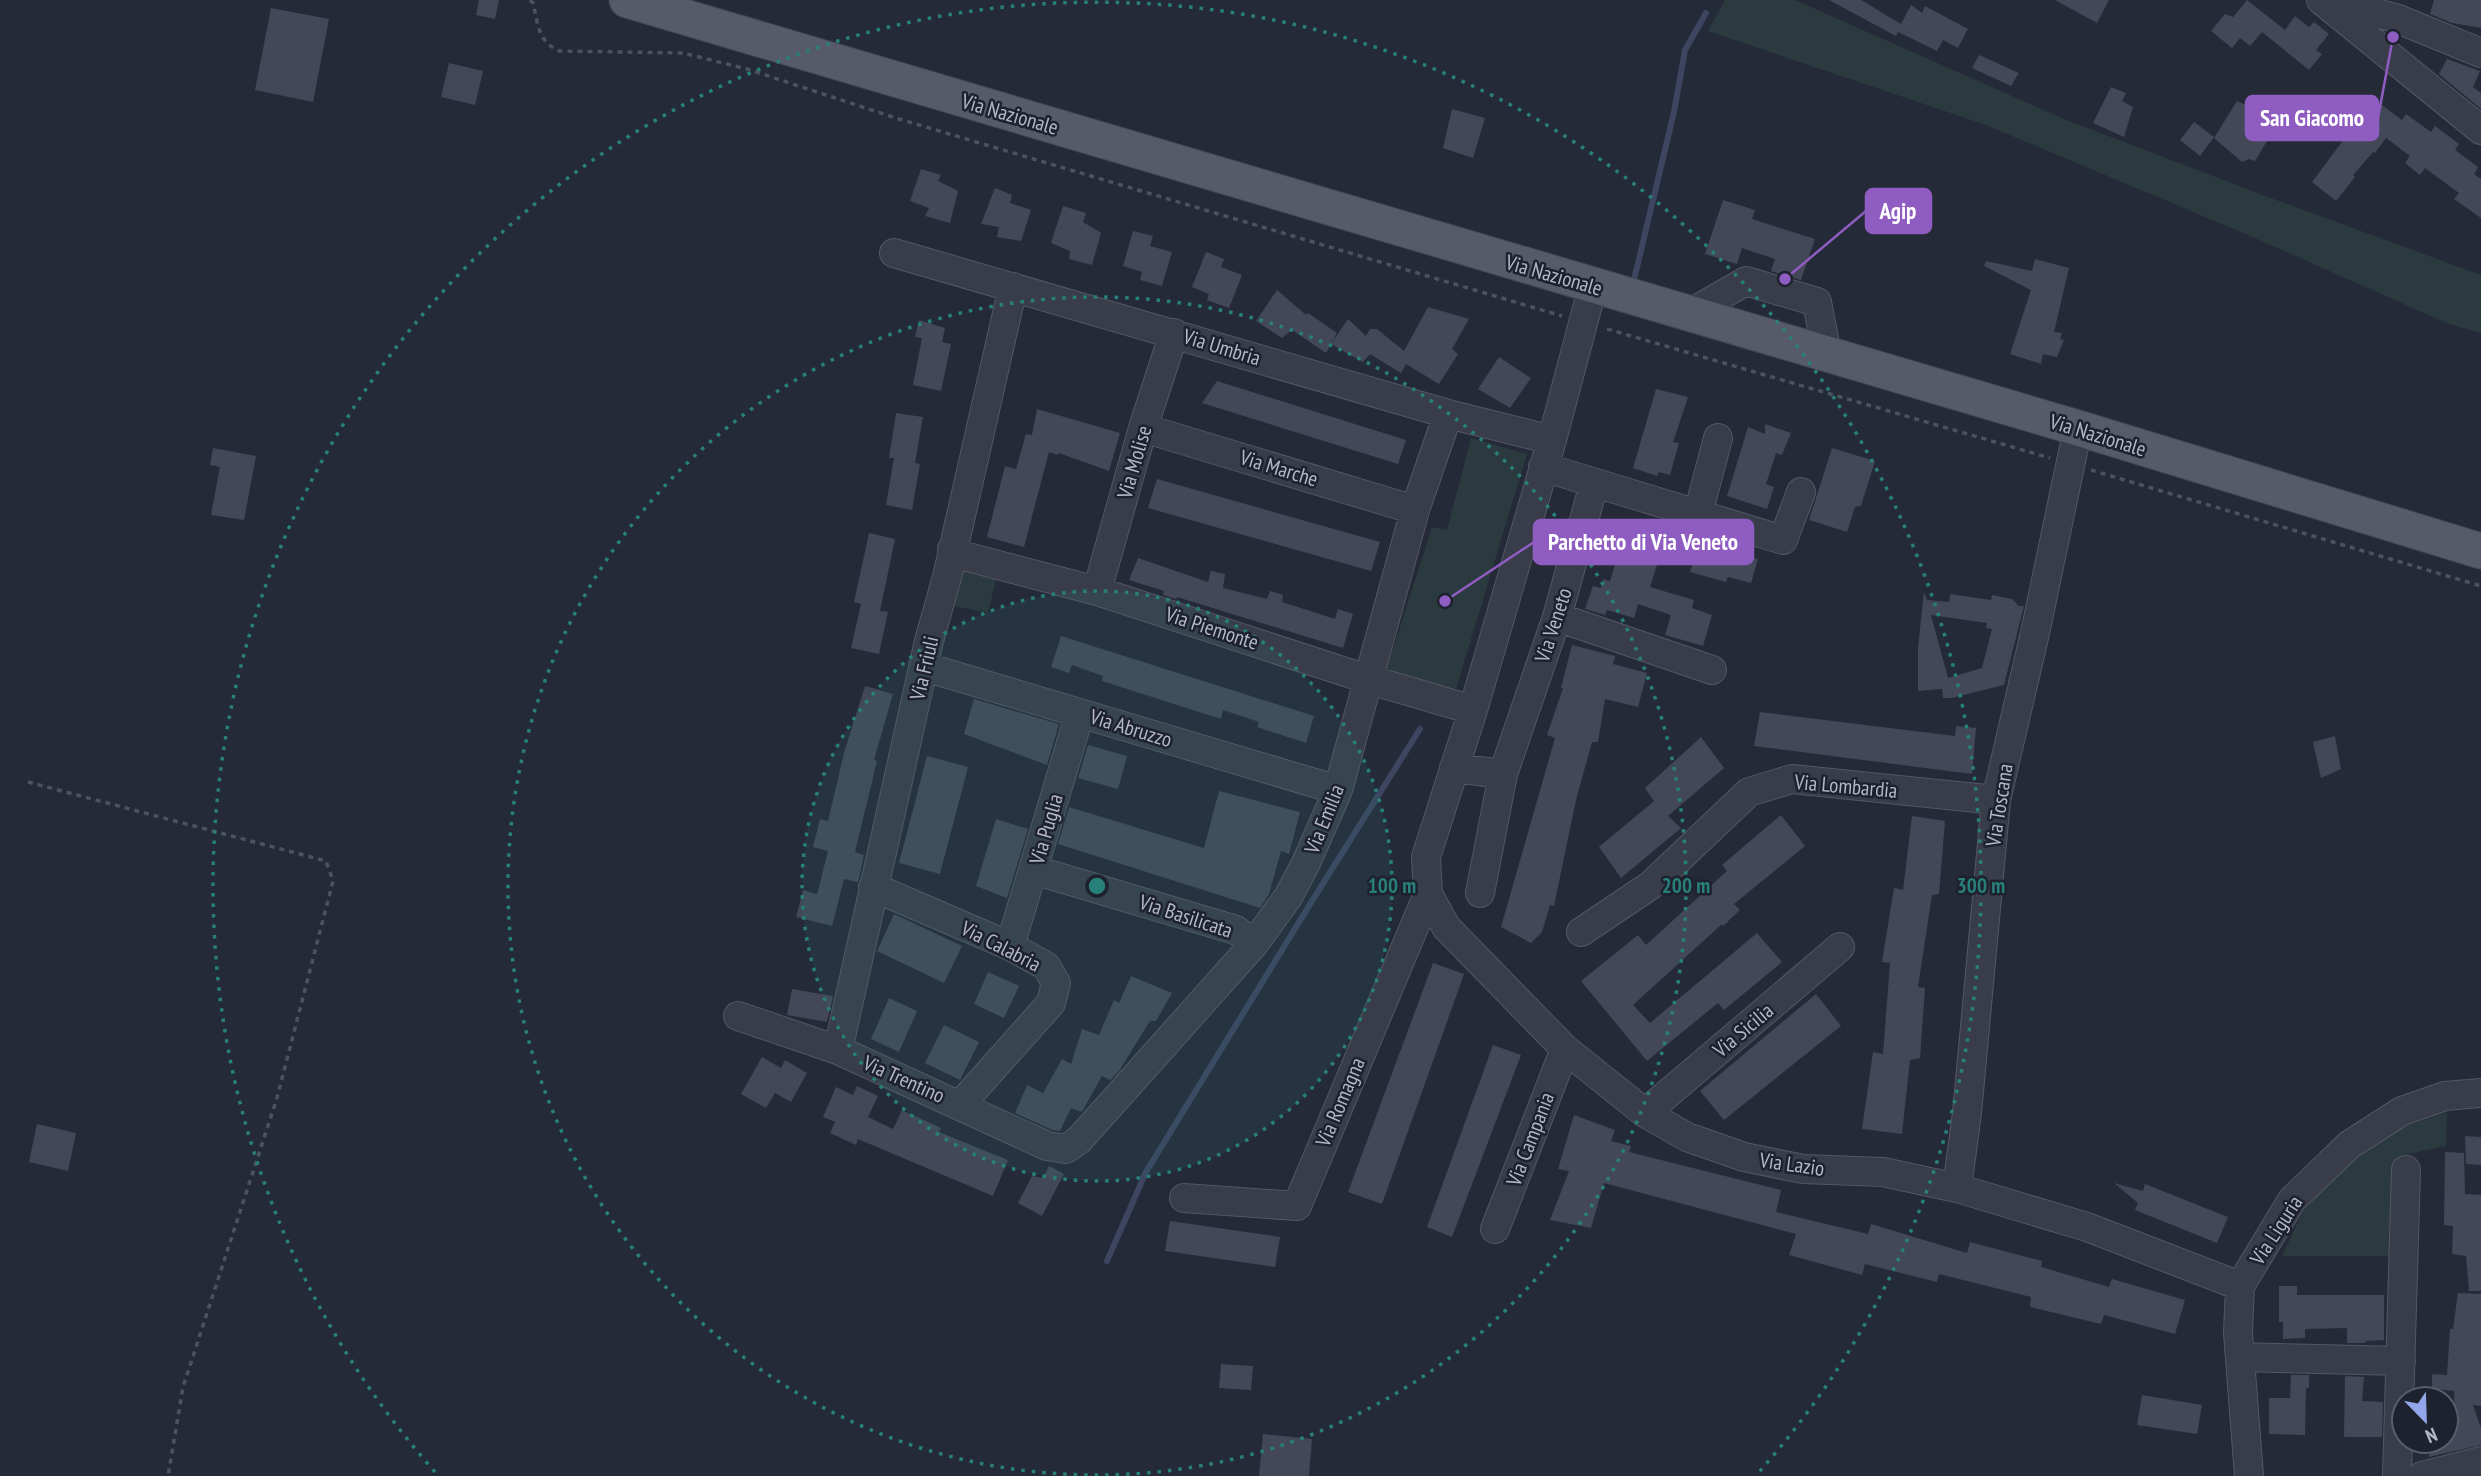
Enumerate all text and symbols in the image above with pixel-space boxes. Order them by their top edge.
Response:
street label: Via Nazionale [958,87,1061,141]
callout: San Giacomo [2246,96,2378,140]
text: San Giacomo [2260,103,2364,132]
callout: Agip [1866,189,1931,233]
text: Agip [1879,196,1916,225]
street label: Via Nazionale [1502,248,1605,302]
street label: Via Umbria [1179,322,1264,372]
street label: Via Nazionale [2046,407,2149,462]
street label: Via Molise [1110,422,1157,503]
street label: Via Marche [1236,443,1321,493]
callout: Parchetto di Via Veneto [1534,520,1753,564]
text: Parchetto di Via Veneto [1548,527,1738,556]
street label: Via Veneto [1528,584,1578,667]
street label: Via Piemonte [1161,600,1262,656]
street label: Via Friuli [903,633,944,704]
street label: Via Abruzzo [1086,702,1175,753]
street label: Via Toscana [1979,762,2019,849]
street label: Via Lombardia [1793,768,1898,804]
street label: Via Emilia [1298,780,1350,858]
street label: Via Puglia [1023,791,1069,868]
text: 100 m [1368,872,1416,899]
text: 200 m [1662,872,1710,899]
text: 300 m [1957,872,2005,899]
centre of rings [1085,874,1109,898]
street label: Via Basilicata [1135,888,1236,944]
street label: Via Calabria [956,914,1045,978]
street label: Via Sicilia [1707,997,1779,1064]
street label: Via Trentino [858,1049,949,1109]
street label: Via Romagna [1309,1053,1371,1152]
street label: Via Campania [1499,1088,1560,1191]
street label: Via Lazio [1757,1146,1826,1182]
street label: Via Liguria [2243,1190,2308,1271]
north arrow [2390,1385,2460,1455]
text: N [2422,1423,2441,1449]

